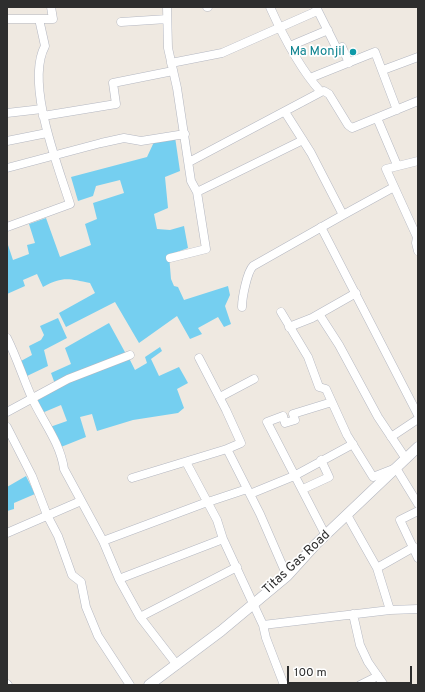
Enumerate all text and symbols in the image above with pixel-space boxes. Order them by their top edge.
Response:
place label: Ma Monjil [290,44,345,60]
marker: Ma Monjil [348,47,358,57]
street label: Titas Gas Road [260,528,334,598]
scale bar [289,658,414,684]
text: 100 m [294,665,327,681]

